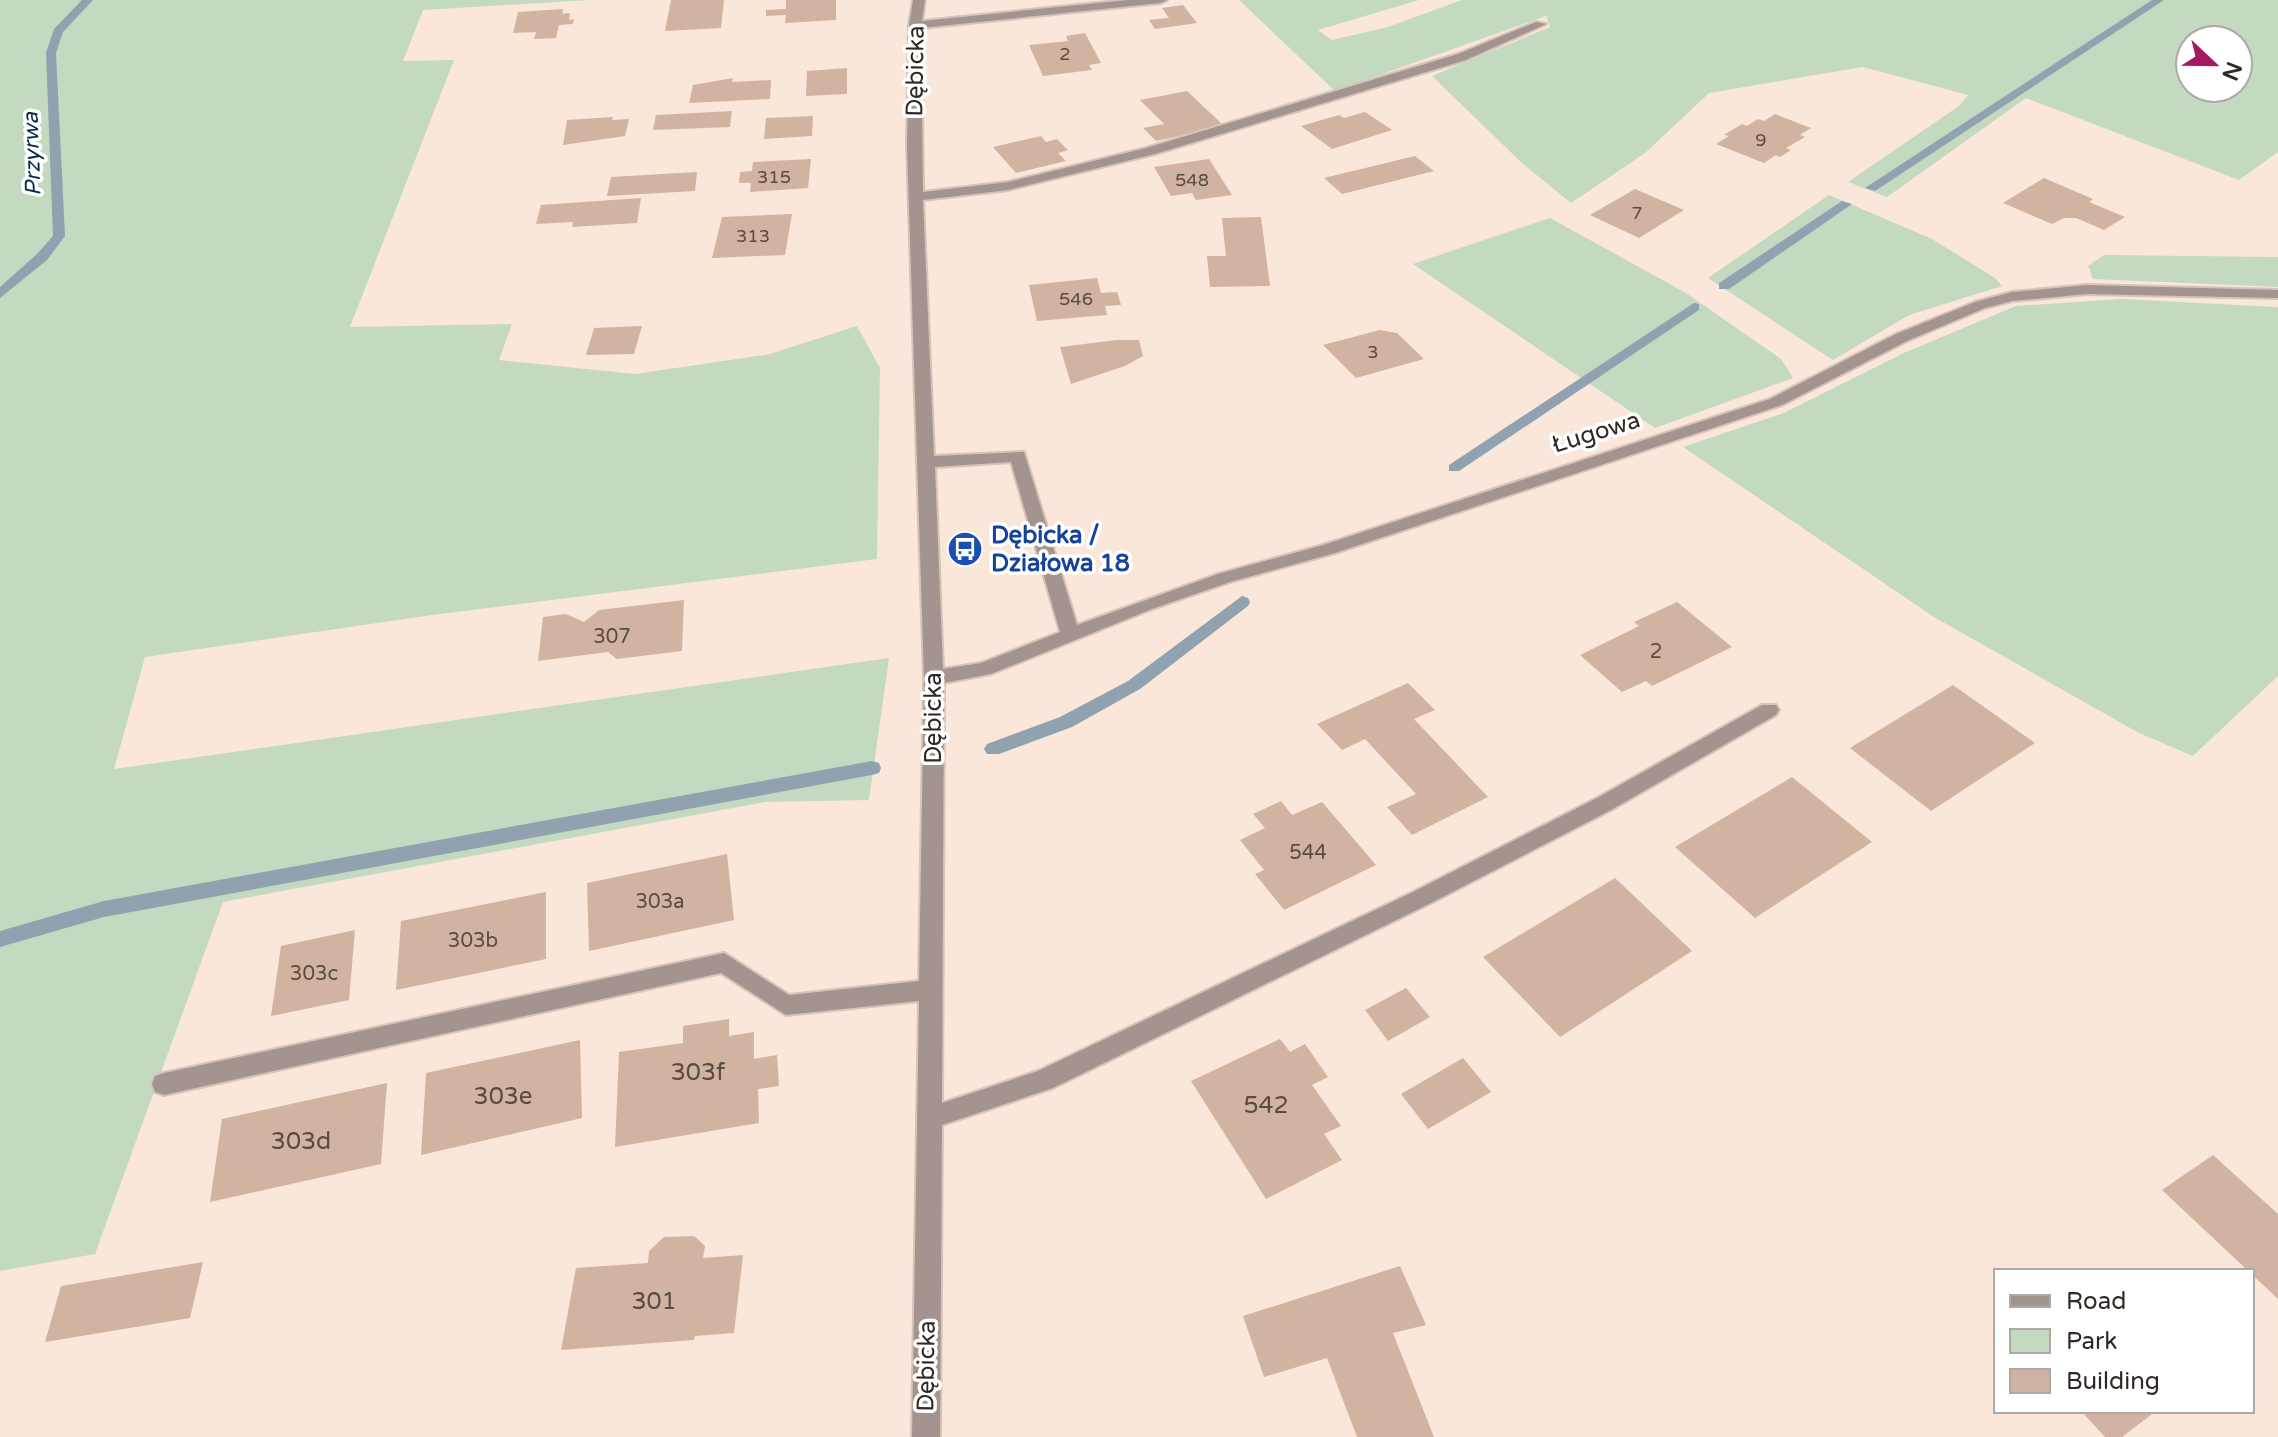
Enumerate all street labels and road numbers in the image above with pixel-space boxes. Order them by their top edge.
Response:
street label: Dębicka [900,25,931,117]
street label: Ługowa [1549,405,1644,460]
street label: Dębicka [919,672,948,764]
street label: Dębicka [911,1320,942,1412]

